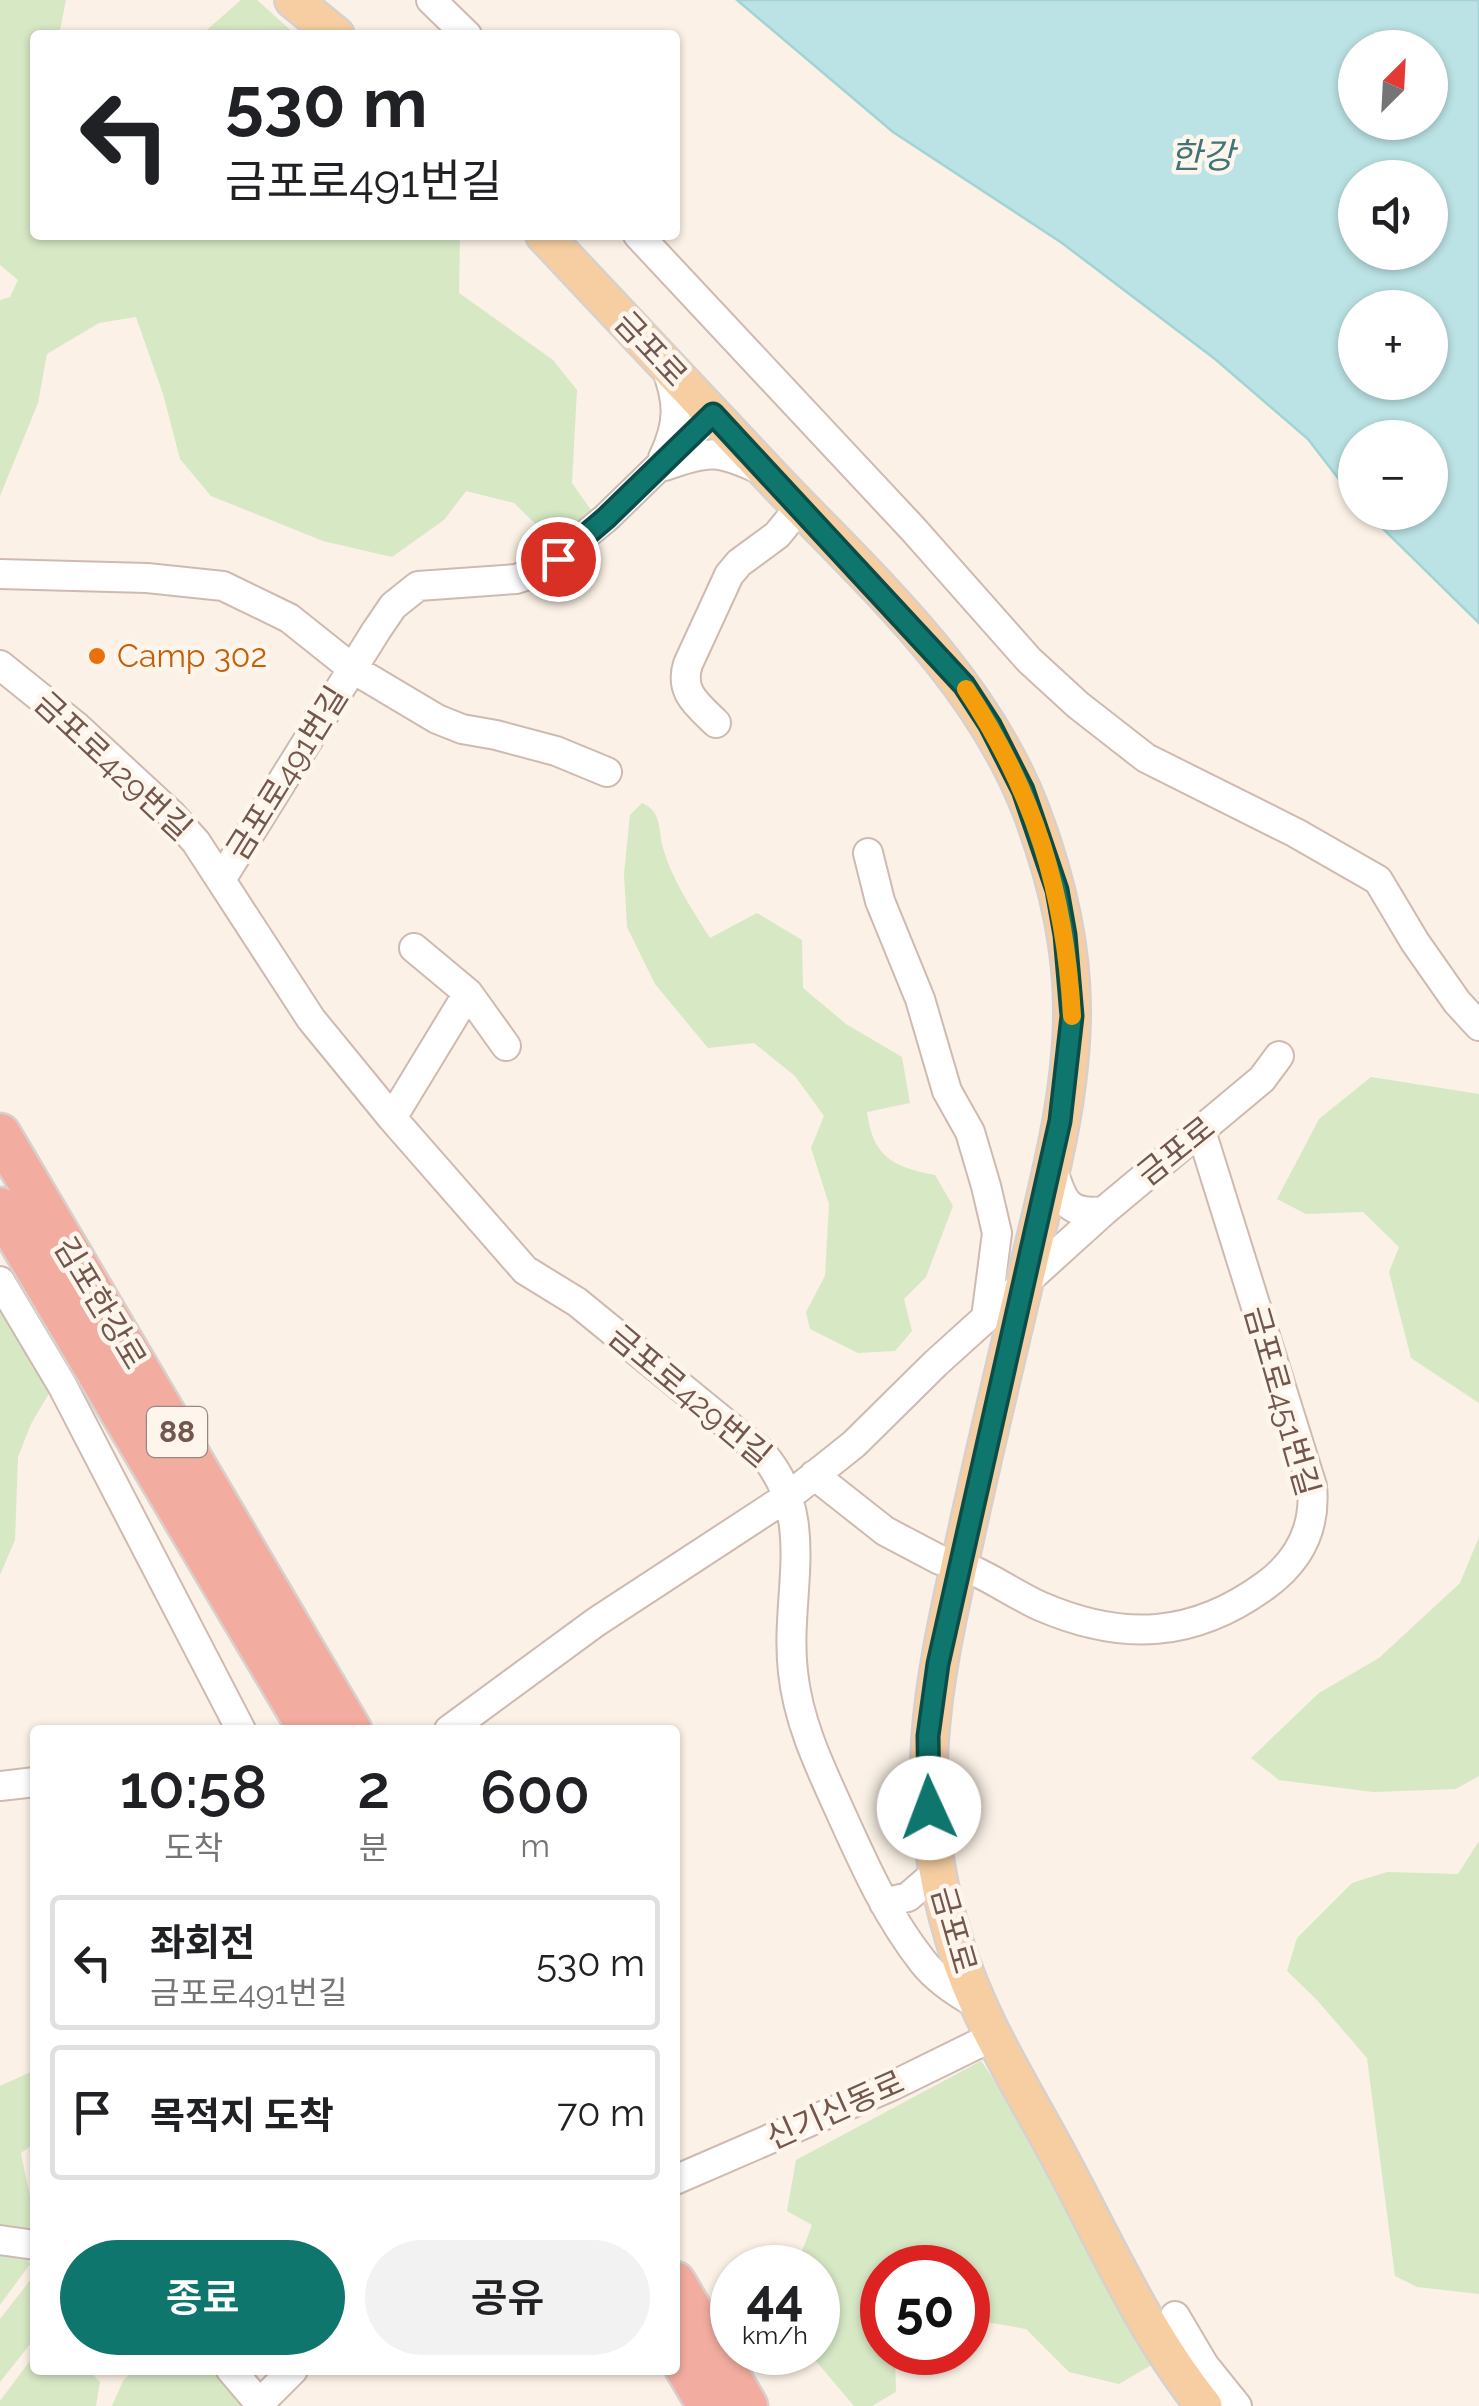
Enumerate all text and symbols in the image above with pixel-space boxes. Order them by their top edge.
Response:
north arrow [1338,30,1448,140]
map controls [1338,30,1448,530]
text: 530 m [225,61,428,143]
icon: left [60,70,190,200]
water label: 한강 [1170,135,1239,176]
text: 금포로491번길 [225,155,502,208]
button: sound [1338,160,1448,270]
button: + [1338,290,1448,400]
street label: 금포로 [608,304,695,394]
button: − [1338,420,1448,530]
pin [516,517,601,602]
icon: arrive [531,532,586,587]
place label: Camp 302 [117,637,267,674]
marker: Camp 302 [86,645,108,667]
street label: 금포로491번길 [219,679,354,866]
street label: 금포로429번길 [28,684,199,847]
street label: 금포로 [1130,1108,1222,1193]
street label: 김포한강로 [47,1230,154,1375]
street label: 금포로451번길 [1238,1302,1327,1500]
street label: 금포로429번길 [602,1317,779,1474]
road number: 88 [147,1407,207,1457]
text: 10:58 [120,1752,267,1822]
text: 2 [357,1752,390,1822]
position arrow [877,1756,981,1860]
text: 600 [480,1757,590,1827]
text: m [520,1827,550,1864]
text: 도착 [164,1829,223,1866]
text: 분 [359,1829,388,1866]
street label: 금포로 [925,1882,984,1977]
text: 좌회전 [150,1920,255,1965]
icon: left [65,1935,120,1990]
text: 530 m [536,1940,645,1985]
text: 금포로491번길 [150,1974,347,2011]
street label: 신기신동로 [760,2063,910,2156]
icon: arrive [65,2085,120,2140]
text: 70 m [557,2090,645,2135]
text: 목적지 도착 [150,2093,334,2138]
button: 종료 [60,2240,345,2355]
button: 공유 [365,2240,650,2355]
speed limit sign: 50 [860,2245,990,2375]
text: 44 [746,2268,804,2327]
text: km/h [742,2320,808,2350]

